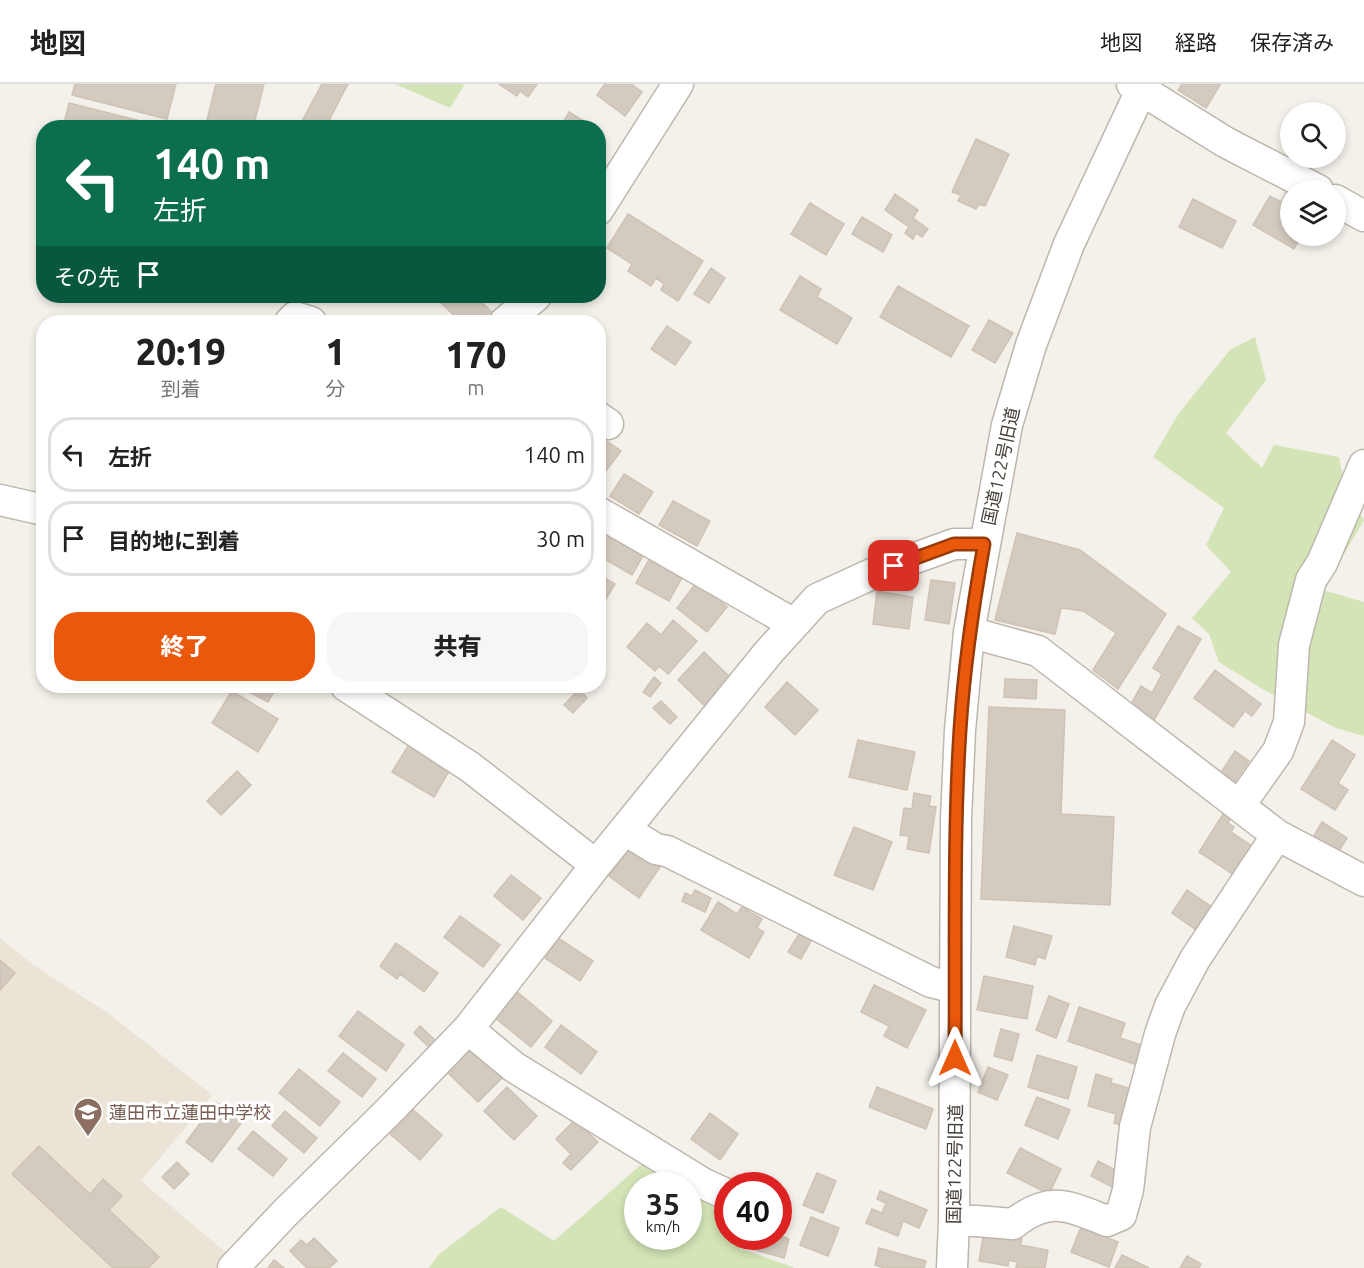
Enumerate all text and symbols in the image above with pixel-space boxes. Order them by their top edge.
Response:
text: 地図 [30,27,86,58]
text: 地図 [1100,30,1142,54]
text: 経路 [1175,30,1217,54]
text: 保存済み [1250,30,1334,54]
map controls [1280,102,1346,246]
button: search [1280,102,1346,168]
text: 140 m [153,140,270,187]
icon: left [54,144,132,222]
button: layers [1280,180,1346,246]
text: 左折 [153,195,207,225]
icon: arrive [132,258,165,291]
text: その先 [54,264,120,289]
text: 20:19 [136,331,226,372]
text: 1 [325,331,346,372]
text: 170 [445,334,506,375]
text: m [467,376,485,399]
text: 到着 [161,377,201,400]
text: 分 [326,377,346,400]
street label: 国道122号旧道 [978,405,1022,527]
icon: left [57,438,90,471]
text: 140 m [524,442,585,467]
text: 左折 [108,444,152,469]
icon: arrive [57,522,90,555]
text: 30 m [536,526,585,551]
text: 目的地に到着 [108,528,240,553]
pin [868,540,919,591]
icon: arrive [877,549,910,582]
button: 終了 [54,612,315,681]
button: 共有 [327,612,588,681]
position arrow [923,1026,987,1090]
school or university icon: 蓮田市立蓮田中学校 [72,1096,104,1138]
place label: 蓮田市立蓮田中学校 [109,1102,271,1122]
street label: 国道122号旧道 [943,1104,965,1224]
speed limit sign: 40 [714,1172,792,1250]
text: 35 [646,1187,680,1221]
text: km/h [646,1218,680,1235]

